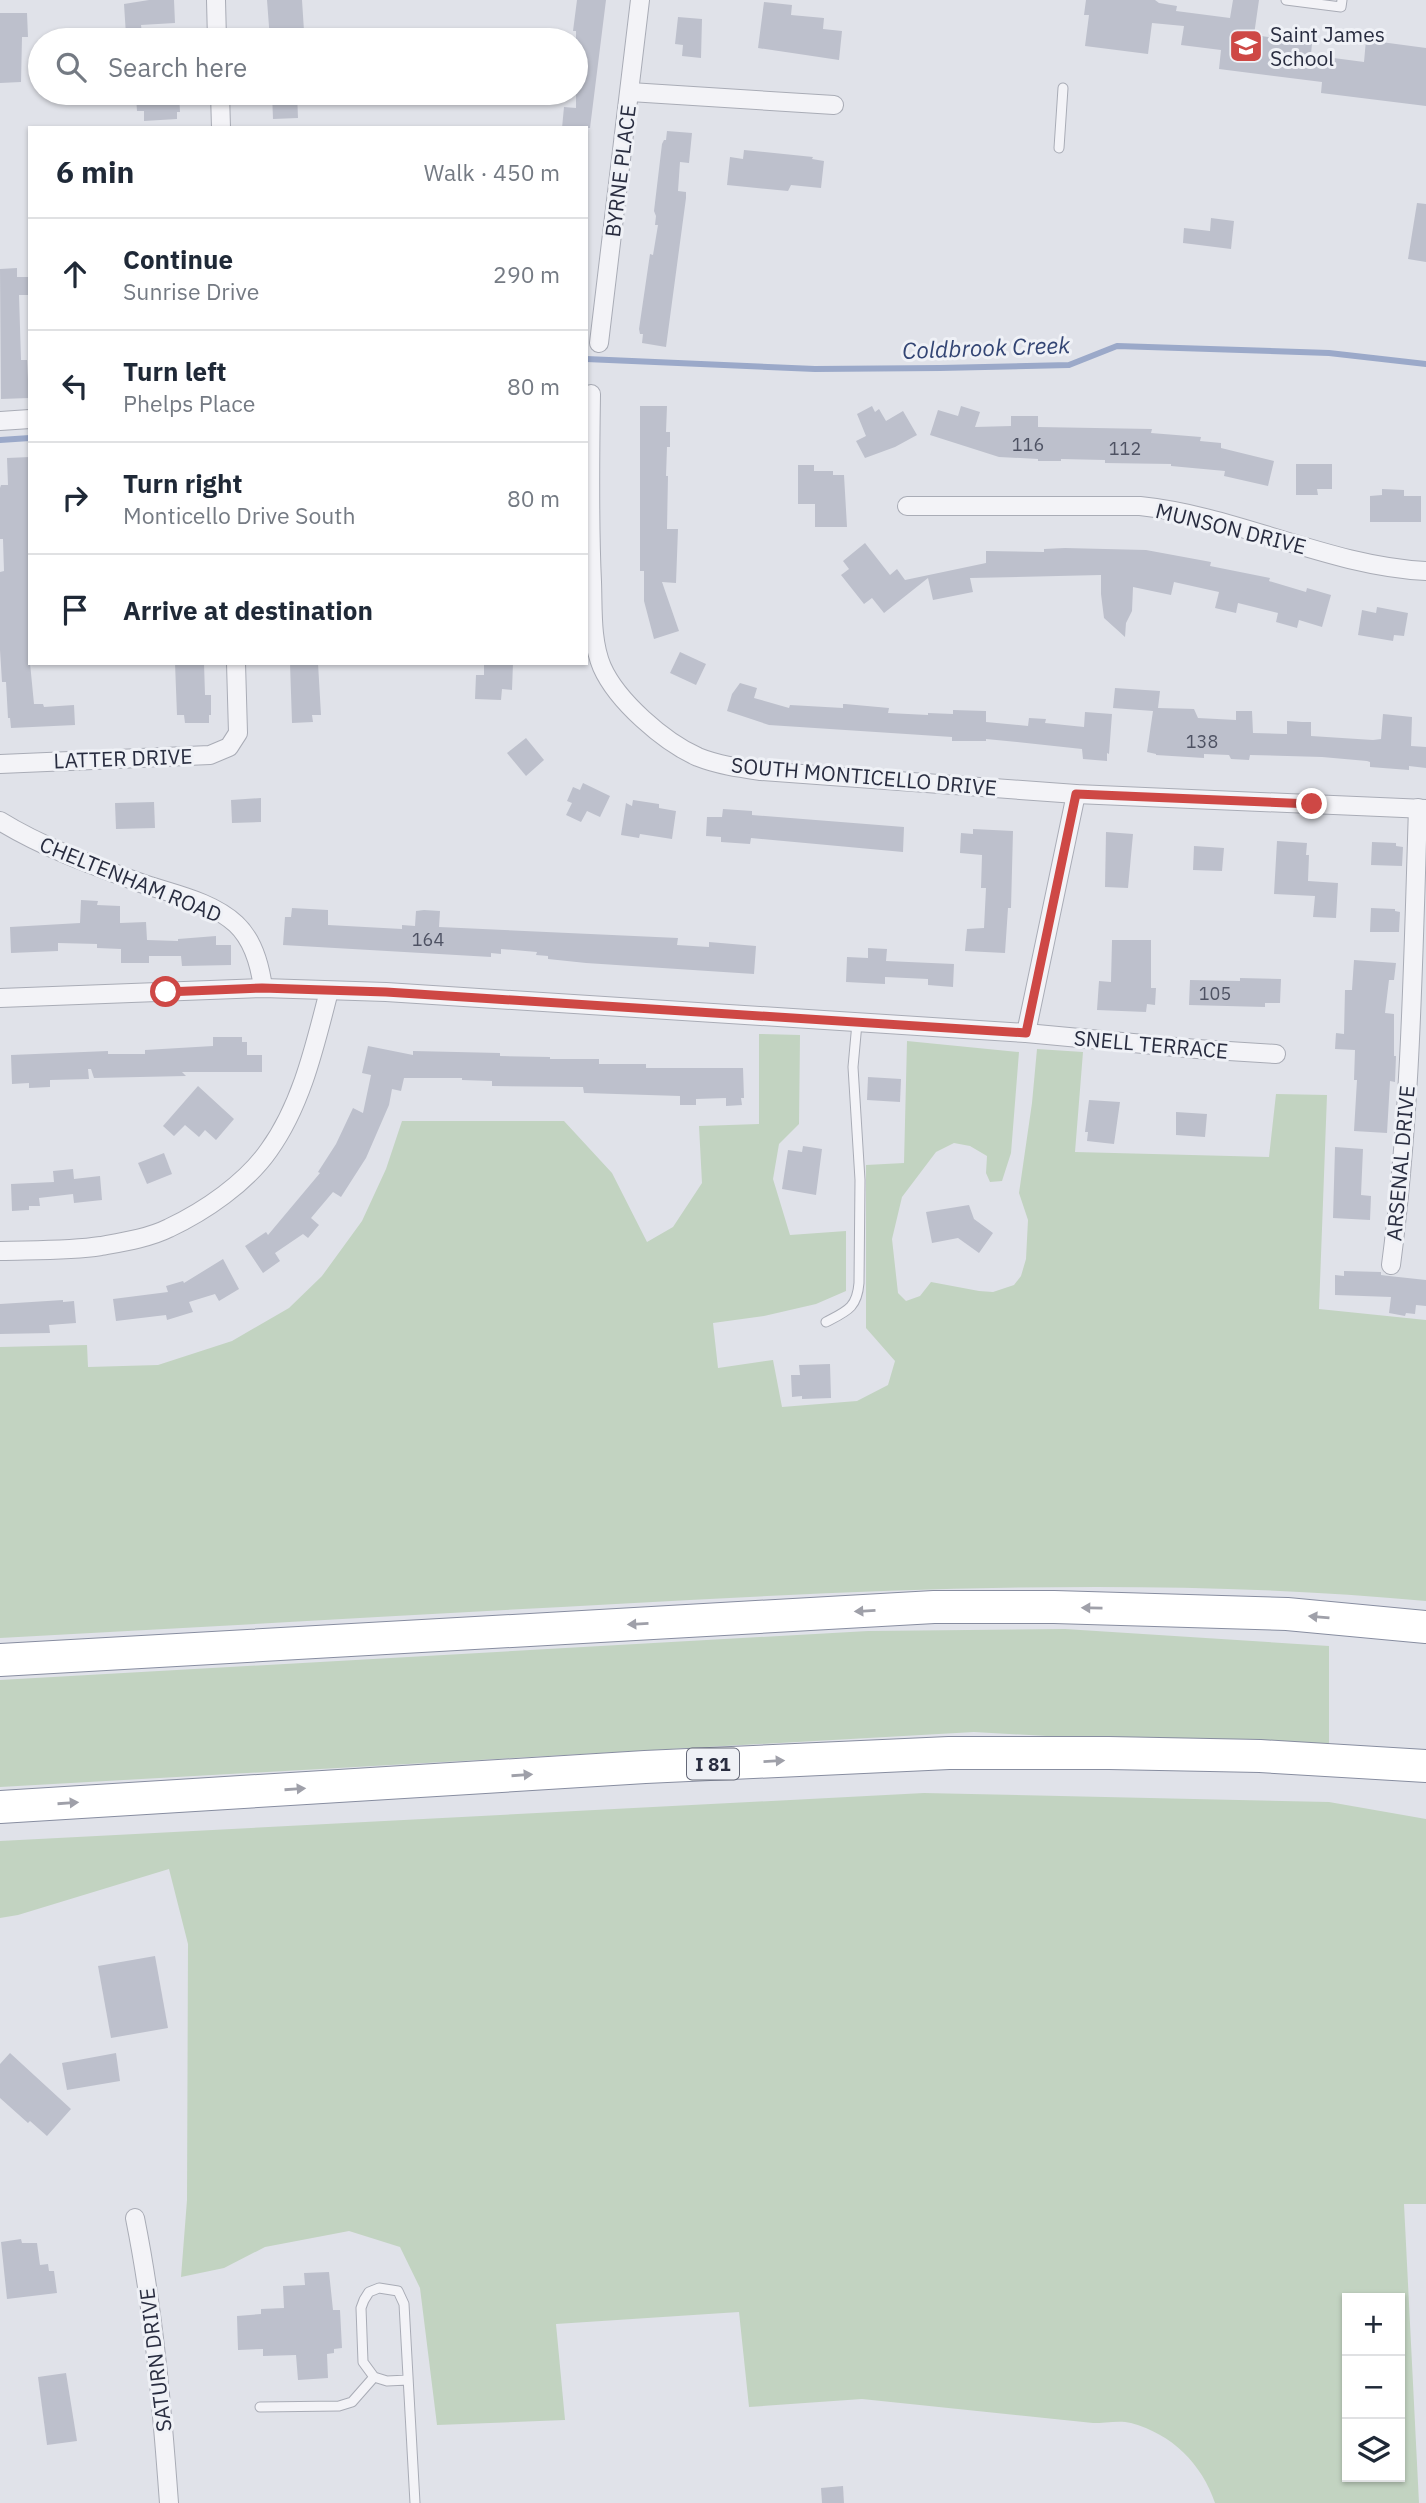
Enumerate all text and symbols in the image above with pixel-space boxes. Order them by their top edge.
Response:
place label: Saint James School [1270,20,1385,72]
school or university icon: Saint James School [1227,27,1265,65]
search box [28,28,588,105]
icon: search [52,48,90,86]
text: Search here [108,50,247,84]
street label: BYRNE PLACE [598,103,642,239]
text: 6 min [56,152,134,191]
text: Walk · 450 m [424,157,560,187]
text: Continue [123,242,233,276]
icon: ahead [56,255,94,293]
text: 290 m [493,259,560,289]
text: Sunrise Drive [123,276,259,306]
water label: Coldbrook Creek [902,329,1071,365]
text: Turn left [123,354,226,388]
icon: left [56,367,94,405]
text: 80 m [507,371,560,401]
text: Phelps Place [123,388,255,418]
house number: 116 [1012,433,1044,456]
house number: 112 [1109,437,1141,460]
text: Turn right [123,466,242,500]
icon: right [56,479,94,517]
text: 80 m [507,483,560,513]
street label: MUNSON DRIVE [1153,496,1309,560]
text: Monticello Drive South [123,500,355,530]
icon: arrive [56,591,94,629]
text: Arrive at destination [123,593,373,627]
house number: 138 [1186,730,1218,753]
street label: LATTER DRIVE [53,742,193,774]
street label: SOUTH MONTICELLO DRIVE [730,750,998,802]
route end [1296,788,1327,819]
street label: CHELTENHAM ROAD [36,830,226,928]
house number: 164 [412,928,444,951]
route start [150,976,181,1007]
house number: 105 [1199,982,1231,1005]
street label: SNELL TERRACE [1073,1023,1229,1065]
street label: ARSENAL DRIVE [1379,1084,1421,1242]
one-way arrow [1081,1602,1103,1614]
one-way arrow [853,1605,875,1616]
one-way arrow [1308,1611,1330,1622]
one-way arrow [626,1618,648,1629]
road number: I 81 [687,1748,739,1780]
one-way arrow [763,1756,785,1767]
one-way arrow [511,1769,533,1780]
one-way arrow [284,1783,306,1794]
one-way arrow [57,1797,79,1808]
street label: SATURN DRIVE [132,2286,178,2434]
map controls [1342,2293,1405,2482]
button: + [1342,2293,1405,2356]
button: − [1342,2356,1405,2419]
button: layers [1342,2419,1405,2482]

